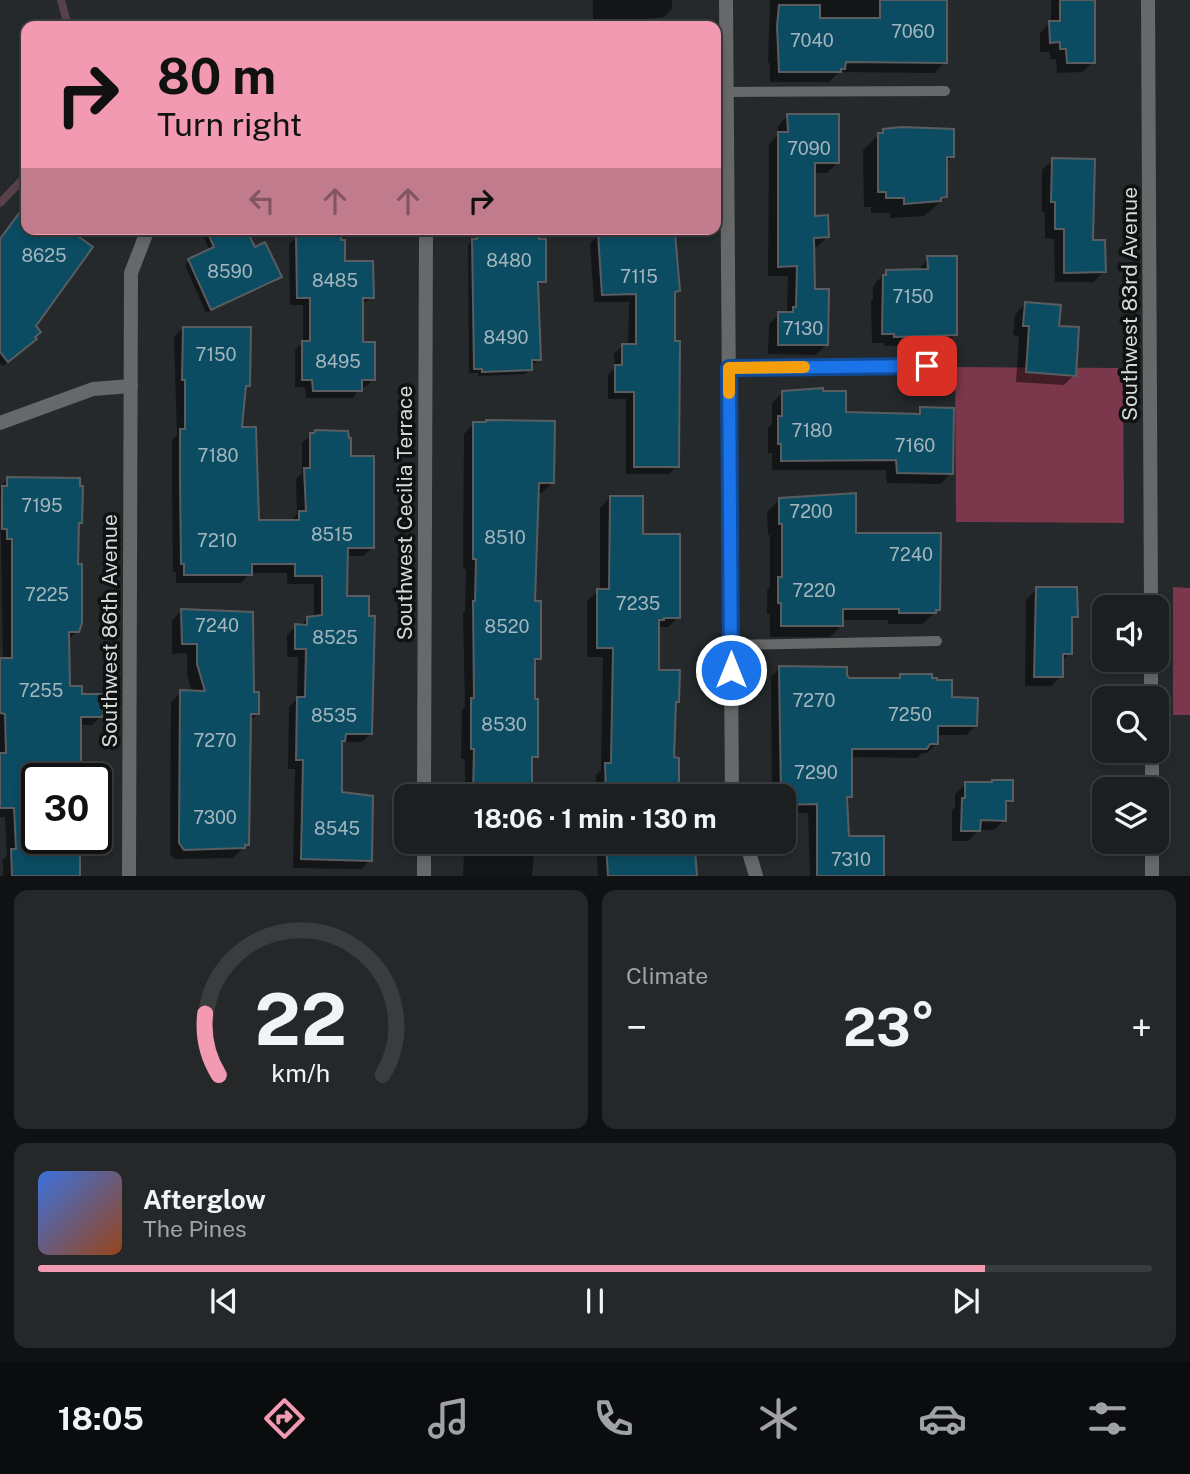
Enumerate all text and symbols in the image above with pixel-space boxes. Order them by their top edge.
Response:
house number: 7060 [891,21,935,42]
house number: 7040 [790,30,834,51]
text: 80 m [157,47,276,105]
icon: right [42,49,133,140]
text: Turn right [157,106,302,143]
house number: 7090 [787,138,831,159]
icon: left [243,182,281,220]
icon: ahead [316,182,354,220]
icon: ahead [389,182,427,220]
icon: right [462,182,500,220]
street label: Southwest 83rd Avenue [1117,187,1142,421]
house number: 8625 [22,245,67,266]
house number: 8480 [486,250,532,271]
house number: 8590 [207,261,253,282]
house number: 7115 [620,266,658,287]
house number: 8485 [312,270,358,291]
house number: 7150 [892,286,934,307]
house number: 7130 [783,318,823,339]
house number: 8490 [483,327,529,348]
pin [897,336,957,396]
house number: 7150 [195,344,237,365]
icon: arrive [908,347,946,385]
house number: 8495 [315,351,361,372]
street label: Southwest Cecilia Terrace [392,386,417,640]
house number: 7180 [791,420,833,441]
house number: 7160 [895,435,935,456]
house number: 7180 [197,445,239,466]
house number: 7195 [21,495,63,516]
house number: 7200 [789,501,833,522]
street label: Southwest 86th Avenue [97,514,122,748]
house number: 8515 [311,524,353,545]
house number: 8510 [484,527,526,548]
house number: 7210 [197,530,237,551]
house number: 7240 [889,544,933,565]
house number: 7220 [792,580,836,601]
house number: 7225 [25,584,69,605]
house number: 7235 [616,593,660,614]
map controls [1092,595,1169,854]
button: sound [1092,595,1169,672]
house number: 7240 [195,615,239,636]
house number: 8520 [485,616,529,637]
house number: 8525 [312,627,358,648]
position arrow [694,633,768,707]
house number: 7255 [19,680,63,701]
button: search [1092,686,1169,763]
house number: 7270 [792,690,836,711]
house number: 7250 [888,704,932,725]
house number: 8535 [311,705,357,726]
house number: 8530 [481,714,527,735]
house number: 7270 [193,730,237,751]
house number: 7290 [794,762,838,783]
speed limit sign: 30 [21,763,112,854]
button: layers [1092,777,1169,854]
text: 18:06 · 1 min · 130 m [473,803,717,834]
house number: 7300 [193,807,237,828]
house number: 8545 [314,818,360,839]
house number: 7310 [831,849,871,870]
text: Climate [626,962,708,989]
text: 22 [255,977,347,1062]
text: 23° [843,997,935,1058]
text: − [626,1005,647,1050]
text: + [1131,1005,1152,1050]
text: km/h [272,1058,330,1088]
text: Afterglow [143,1184,266,1215]
text: The Pines [143,1215,247,1242]
icon: previous [205,1282,243,1320]
icon: pause [576,1282,614,1320]
icon: next [947,1282,985,1320]
icon: directions [260,1394,309,1443]
icon: music [424,1394,473,1443]
icon: phone [589,1394,638,1443]
icon: climate [754,1394,803,1443]
icon: car [918,1394,967,1443]
icon: filters [1083,1394,1132,1443]
text: 18:05 [58,1400,144,1437]

